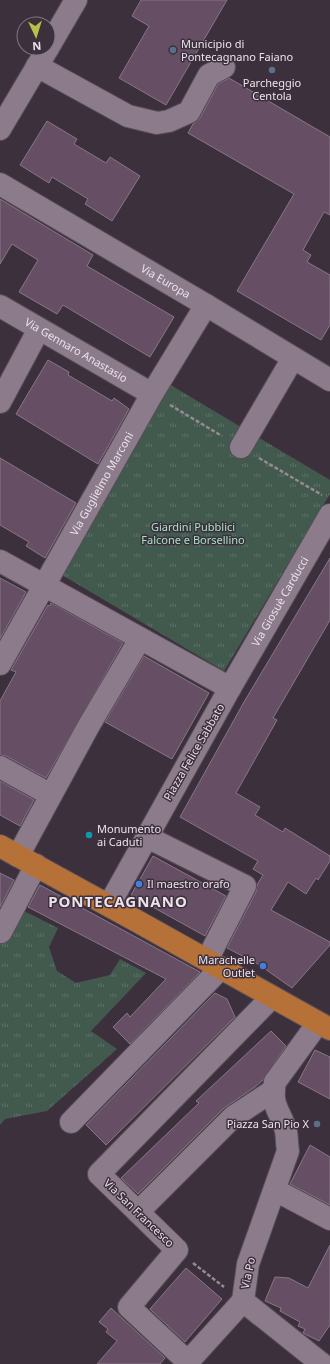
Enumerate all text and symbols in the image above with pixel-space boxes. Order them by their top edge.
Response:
north arrow [16,16,56,56]
place label: Municipio di Pontecagnano Faiano [181,36,293,64]
text: N [32,39,42,54]
marker: Municipio di Pontecagnano Faiano [168,45,178,55]
marker: Parcheggio Centola [267,65,277,75]
place label: Parcheggio Centola [243,75,302,103]
street label: Via Europa [138,260,193,301]
street label: Via Gennaro Anastasio [22,314,131,386]
street label: Via Guglielmo Marconi [66,429,136,538]
park label: Giardini Pubblici Falcone e Borsellino [141,519,245,547]
street label: Via Giosuè Carducci [248,553,312,649]
street label: Piazza Felice Sabbato [160,700,228,803]
place label: Monumento ai Caduti [97,821,161,849]
marker: Monumento ai Caduti [84,830,94,840]
place label: Il maestro orafo [147,876,230,891]
marker: Il maestro orafo [134,879,144,889]
district label: PONTECAGNANO [48,891,188,911]
place label: Marachelle Outlet [198,952,255,980]
marker: Marachelle Outlet [258,961,268,971]
place label: Piazza San Pio X [227,1116,310,1131]
marker: Piazza San Pio X [312,1119,322,1129]
street label: Via San Francesco [101,1175,178,1250]
street label: Via Po [237,1255,258,1290]

